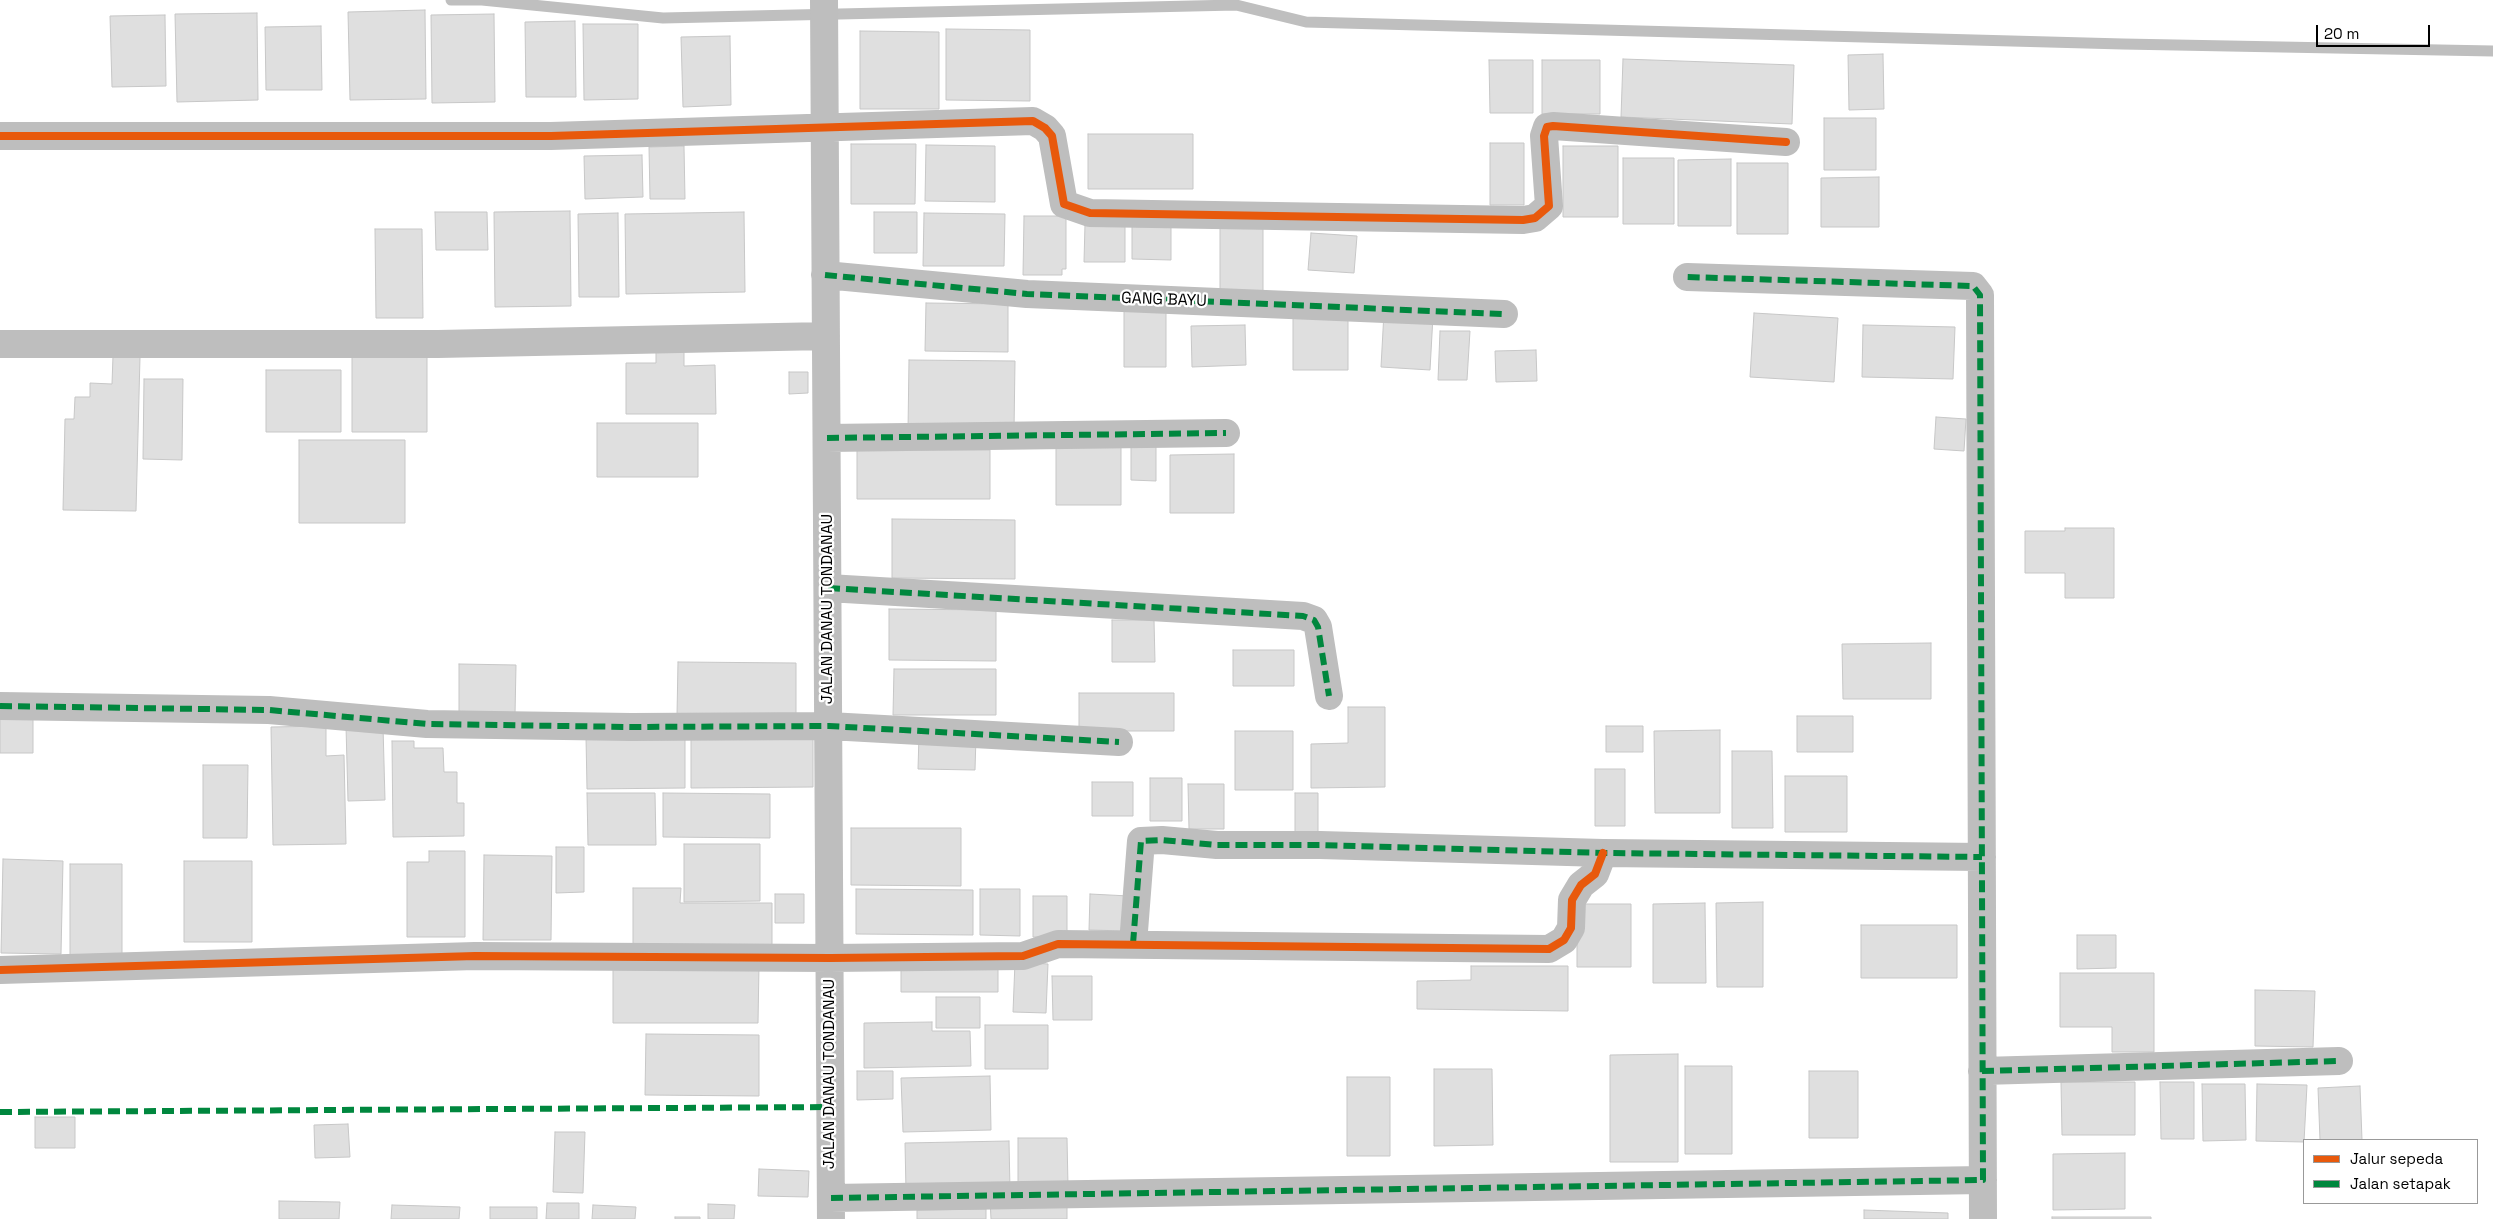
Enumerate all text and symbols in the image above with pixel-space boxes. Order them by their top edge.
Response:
scale bar [2318,15,2432,47]
text: 20 m [2324,24,2359,43]
street label: GANG BAYU [1121,289,1207,311]
street label: JALAN DANAU TONDANAU [818,514,838,704]
street label: JALAN DANAU TONDANAU [820,979,840,1169]
legend [2303,1139,2478,1204]
text: Jalur sepeda [2350,1149,2443,1168]
text: Jalan setapak [2350,1174,2451,1193]

